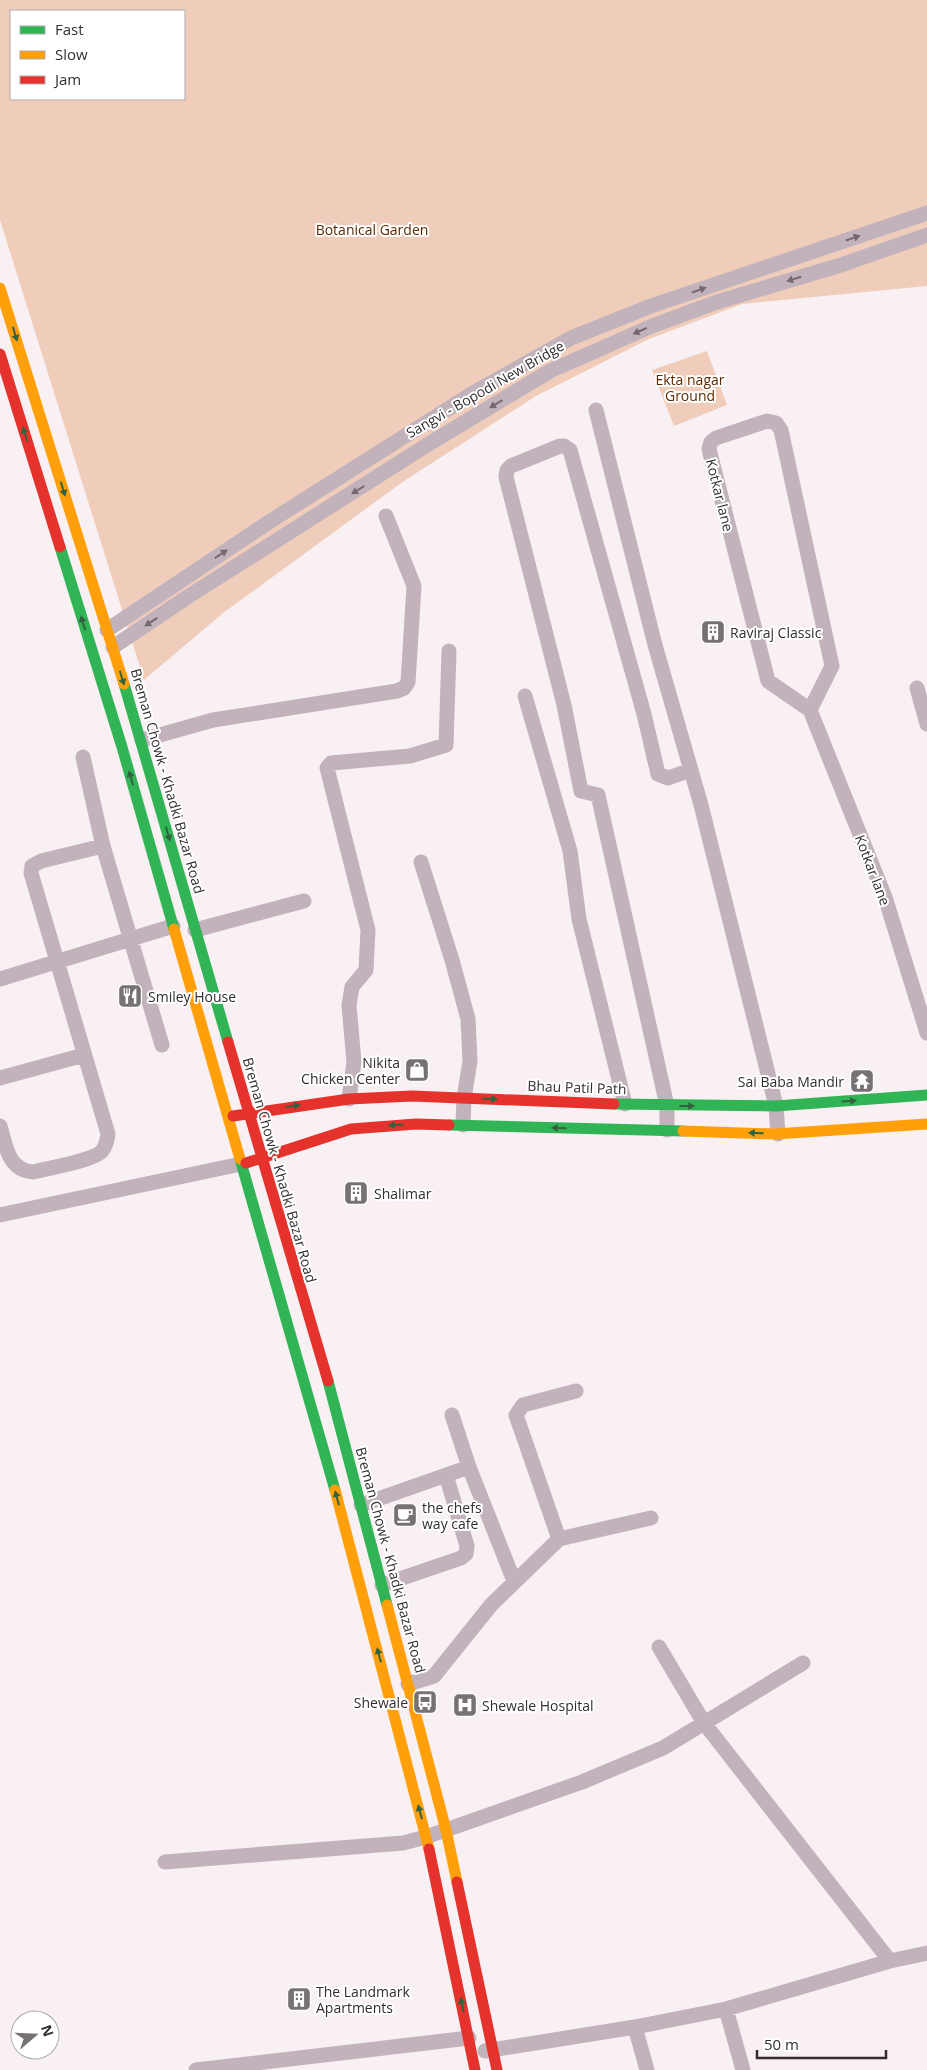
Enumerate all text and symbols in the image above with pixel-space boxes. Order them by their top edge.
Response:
legend [10,10,185,100]
text: Fast [55,19,84,39]
text: Slow [55,44,88,64]
text: Jam [53,69,81,89]
park label: Botanical Garden [316,220,428,239]
one-way arrow [846,234,861,242]
one-way arrow [787,275,802,283]
one-way arrow [692,286,707,294]
one-way arrow [11,327,19,342]
one-way arrow [633,327,648,335]
street label: Sangvi - Bopodi New Bridge [403,336,568,442]
park label: Ekta nagar Ground [655,370,725,405]
one-way arrow [489,399,502,408]
one-way arrow [20,426,28,441]
street label: Kotkar lane [702,457,738,533]
one-way arrow [60,482,68,497]
one-way arrow [351,485,364,494]
one-way arrow [214,549,227,559]
one-way arrow [79,615,87,630]
one-way arrow [145,617,158,627]
building icon: Raviraj Classic [700,619,726,645]
place label: Raviraj Classic [730,623,822,642]
street label: Breman Chowk - Khadki Bazar Road [127,666,209,896]
one-way arrow [119,670,127,685]
one-way arrow [127,770,135,785]
one-way arrow [165,826,173,841]
street label: Kotkar lane [851,832,895,908]
restaurant icon: Smiley House [117,983,143,1009]
place label: Smiley House [148,987,236,1006]
place label: Nikita Chicken Center [301,1053,400,1088]
street label: Breman Chowk - Khadki Bazar Road [239,1055,321,1285]
shop icon: Nikita Chicken Center [404,1057,430,1083]
temple icon: Sai Baba Mandir [849,1068,875,1094]
place label: Sai Baba Mandir [738,1072,844,1091]
street label: Bhau Patil Path [527,1076,627,1098]
one-way arrow [482,1096,498,1104]
one-way arrow [842,1096,858,1104]
one-way arrow [285,1102,301,1110]
one-way arrow [679,1102,695,1110]
one-way arrow [388,1122,404,1130]
one-way arrow [550,1123,566,1131]
one-way arrow [748,1129,764,1137]
building icon: Shalimar [343,1180,369,1206]
place label: Shalimar [374,1184,432,1203]
street label: Breman Chowk - Khadki Bazar Road [352,1445,430,1675]
one-way arrow [333,1490,341,1505]
place label: the chefs way cafe [422,1498,482,1533]
cafe icon: the chefs way cafe [392,1502,418,1528]
one-way arrow [374,1647,382,1662]
bus stop icon: Shewale [412,1689,438,1715]
hospital icon: Shewale Hospital [452,1692,478,1718]
place label: Shewale [354,1693,408,1712]
place label: Shewale Hospital [482,1696,594,1715]
one-way arrow [416,1805,424,1820]
place label: The Landmark Apartments [316,1982,410,2017]
building icon: The Landmark Apartments [286,1986,312,2012]
one-way arrow [458,1998,466,2013]
north arrow [10,2010,60,2060]
text: N [37,2022,59,2039]
scale bar [757,2028,886,2060]
text: 50 m [764,2034,799,2054]

